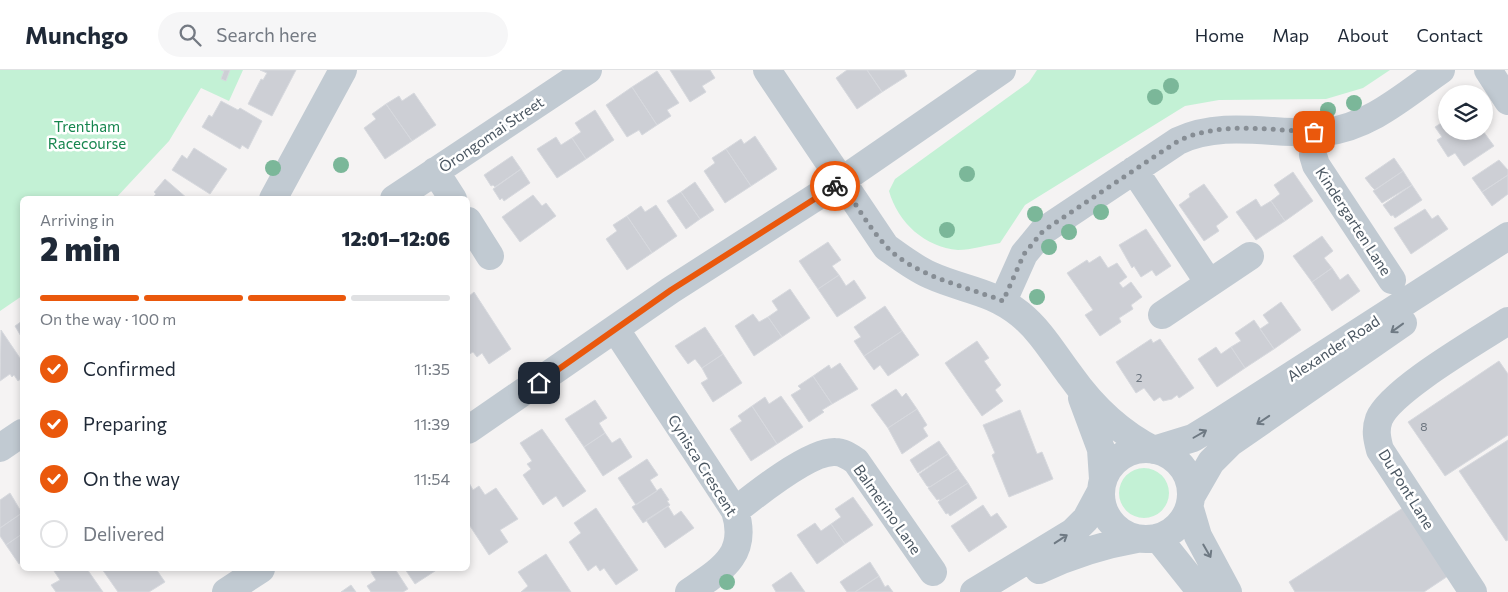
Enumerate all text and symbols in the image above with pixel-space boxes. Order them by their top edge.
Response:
search box [158,12,508,57]
text: Munchgo [25,20,128,49]
icon: search [176,21,204,49]
text: Search here [216,23,317,46]
text: Home [1195,24,1244,46]
text: Map [1272,24,1309,46]
text: About [1337,24,1389,46]
text: Contact [1417,24,1483,46]
map controls [1438,85,1493,140]
button: layers [1438,85,1493,140]
street label: Ōrongomai Street [435,92,547,176]
pin [1293,111,1335,153]
park label: Trentham Racecourse [48,117,126,152]
icon: bag [1300,118,1328,146]
courier [810,161,860,211]
street label: Kindergarten Lane [1312,164,1396,279]
icon: bike [821,172,849,200]
text: Arriving in [40,210,114,229]
text: 12:01–12:06 [342,227,450,250]
text: 2 min [40,228,120,268]
text: On the way · 100 m [40,309,176,328]
street label: Alexander Road [1283,311,1383,385]
one-way arrow [1390,323,1404,333]
icon: check [40,355,68,383]
text: Confirmed [83,357,176,380]
text: 11:35 [414,359,450,378]
pin [518,362,560,404]
icon: home [525,369,553,397]
house number: 2 [1136,370,1143,384]
icon: check [40,410,68,438]
street label: Cynisca Crescent [665,411,741,519]
text: Preparing [83,412,167,435]
text: 11:39 [414,414,450,433]
one-way arrow [1256,415,1270,425]
house number: 8 [1420,419,1428,433]
one-way arrow [1192,428,1206,438]
street label: Du Pont Lane [1375,446,1439,532]
street label: Balmerino Lane [850,461,926,557]
icon: check [40,465,68,493]
text: On the way [83,467,180,490]
text: 11:54 [414,469,450,488]
text: Delivered [83,522,164,545]
one-way arrow [1053,534,1067,544]
one-way arrow [1202,544,1212,558]

